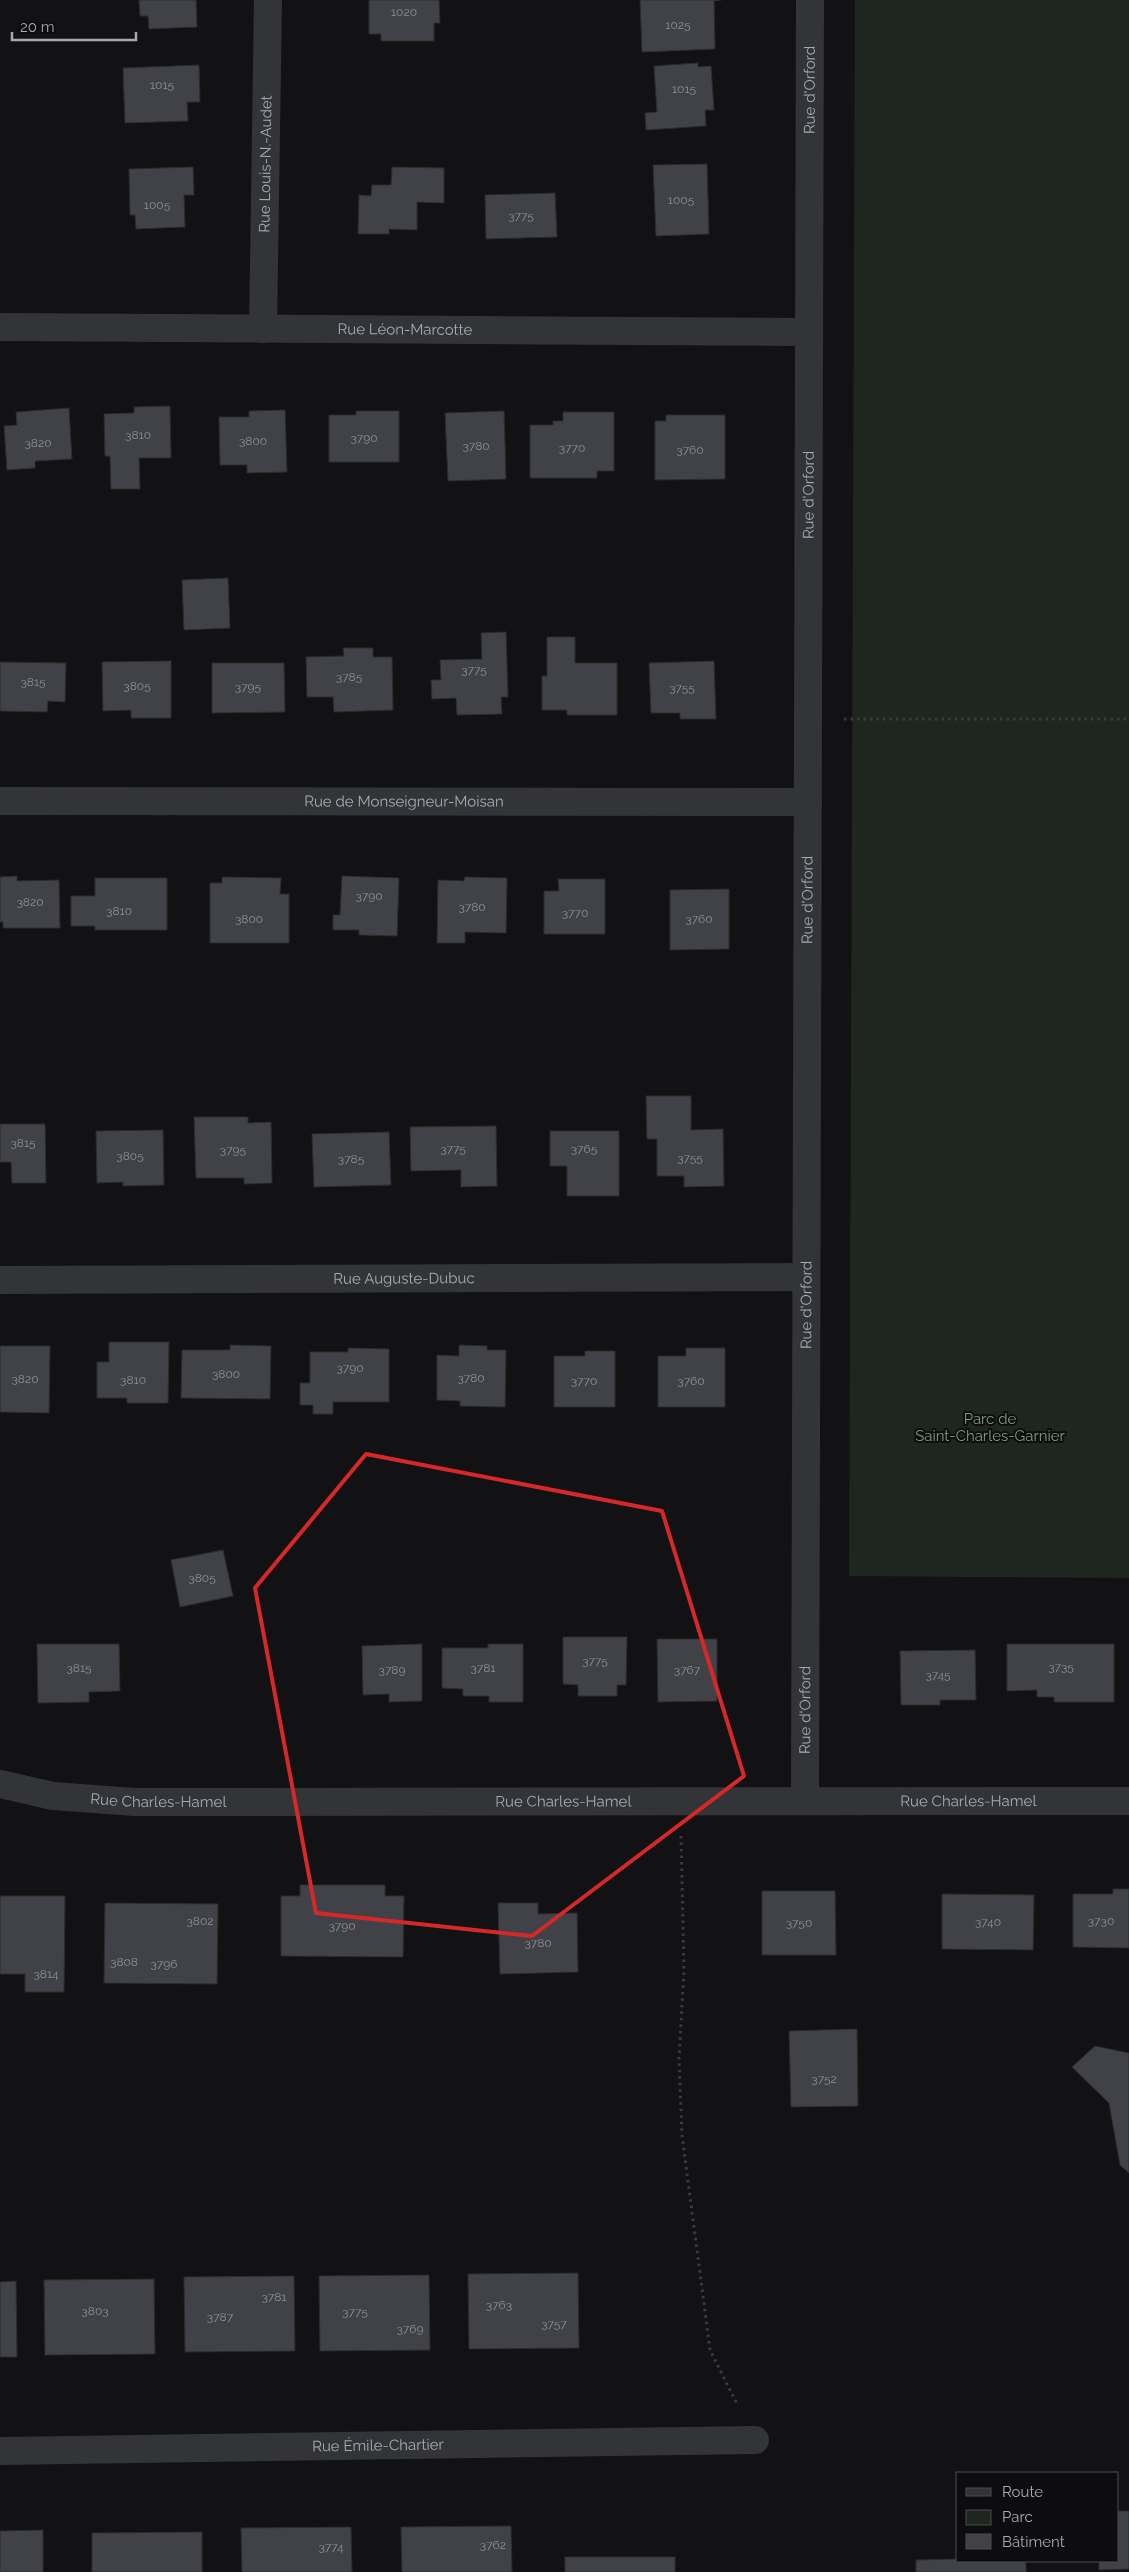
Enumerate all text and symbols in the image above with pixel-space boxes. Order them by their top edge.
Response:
house number: 1020 [391,5,417,19]
scale bar [12,10,136,42]
text: 20 m [20,18,55,36]
house number: 1025 [665,18,691,32]
street label: Rue d'Orford [801,46,819,134]
house number: 1015 [150,78,175,92]
house number: 1015 [672,82,697,96]
street label: Rue Louis-N.-Audet [255,95,276,233]
house number: 1005 [668,193,695,207]
house number: 1005 [144,198,171,212]
house number: 3775 [508,209,534,223]
street label: Rue Léon-Marcotte [338,320,473,339]
house number: 3810 [125,428,151,442]
house number: 3790 [350,431,378,445]
house number: 3800 [239,434,267,448]
house number: 3820 [24,436,52,450]
house number: 3780 [462,439,490,453]
house number: 3770 [559,441,585,455]
house number: 3760 [676,443,704,457]
street label: Rue d'Orford [800,451,818,539]
house number: 3775 [461,663,487,677]
house number: 3785 [336,670,363,684]
house number: 3815 [20,675,46,689]
house number: 3805 [123,679,151,693]
house number: 3795 [235,680,262,694]
house number: 3755 [669,681,695,695]
street label: Rue de Monseigneur-Moisan [304,792,504,811]
street label: Rue d'Orford [798,856,817,944]
house number: 3790 [355,889,383,903]
house number: 3820 [16,895,44,909]
house number: 3780 [458,900,486,914]
house number: 3810 [106,904,132,918]
house number: 3770 [562,906,588,920]
house number: 3800 [235,912,263,926]
house number: 3760 [685,912,713,926]
house number: 3815 [10,1136,36,1150]
house number: 3775 [440,1142,466,1156]
house number: 3765 [571,1142,598,1156]
house number: 3795 [220,1143,247,1157]
house number: 3805 [116,1149,144,1163]
house number: 3755 [677,1151,703,1165]
house number: 3785 [338,1152,365,1166]
street label: Rue d'Orford [797,1261,815,1349]
street label: Rue Auguste-Dubuc [333,1269,475,1288]
house number: 3790 [336,1361,364,1375]
house number: 3800 [212,1367,240,1381]
house number: 3780 [457,1371,485,1385]
house number: 3820 [11,1372,39,1386]
house number: 3810 [120,1373,146,1387]
house number: 3770 [571,1374,597,1388]
house number: 3760 [677,1374,705,1388]
park label: Parc de Saint-Charles-Garnier [915,1410,1066,1445]
house number: 3805 [188,1571,216,1585]
house number: 3775 [582,1654,608,1668]
house number: 3735 [1048,1660,1074,1674]
house number: 3815 [66,1661,92,1675]
house number: 3781 [470,1661,496,1675]
house number: 3789 [379,1663,405,1677]
house number: 3767 [674,1663,701,1677]
street label: Rue d'Orford [796,1666,814,1754]
house number: 3745 [925,1668,951,1682]
street label: Rue Charles-Hamel [90,1790,227,1811]
street label: Rue Charles-Hamel [495,1792,632,1811]
street label: Rue Charles-Hamel [900,1792,1037,1810]
house number: 3802 [186,1914,214,1928]
house number: 3730 [1088,1914,1114,1928]
house number: 3740 [975,1915,1001,1929]
house number: 3750 [786,1916,812,1930]
house number: 3790 [328,1919,356,1933]
house number: 3780 [524,1936,552,1950]
house number: 3808 [110,1955,138,1969]
house number: 3796 [151,1957,178,1971]
house number: 3814 [33,1967,59,1981]
house number: 3752 [811,2072,837,2086]
house number: 3781 [261,2290,287,2304]
house number: 3763 [486,2298,512,2312]
house number: 3803 [81,2304,109,2318]
house number: 3775 [342,2305,368,2319]
house number: 3787 [207,2310,234,2324]
house number: 3757 [541,2317,567,2331]
house number: 3769 [396,2322,424,2336]
street label: Rue Émile-Chartier [312,2436,445,2455]
legend [956,2472,1119,2562]
text: Route [1002,2483,1043,2501]
text: Parc [1002,2508,1033,2526]
text: Bâtiment [1002,2533,1065,2551]
house number: 3762 [480,2538,506,2552]
house number: 3774 [318,2540,344,2554]

